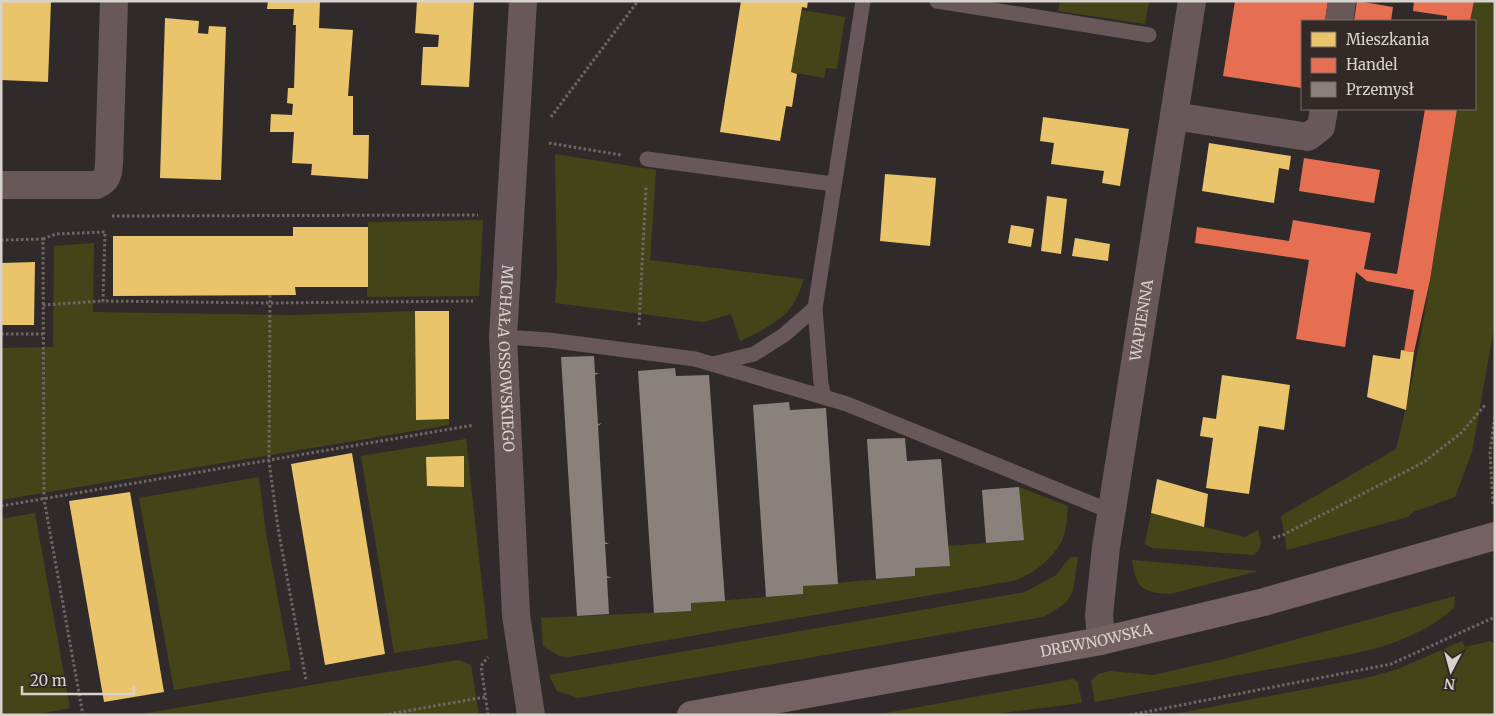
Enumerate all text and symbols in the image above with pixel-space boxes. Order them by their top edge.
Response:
legend [1301,20,1476,110]
text: Mieszkania [1346,30,1429,49]
text: Handel [1346,55,1398,74]
text: Przemysł [1346,80,1414,99]
street label: MICHAŁA OSSOWSKIEGO [494,264,518,453]
street label: WAPIENNA [1125,277,1157,363]
street label: DREWNOWSKA [1038,619,1155,661]
north arrow [1426,646,1476,696]
scale bar [22,664,135,696]
text: 20 m [30,671,67,690]
text: N [1443,674,1456,693]

